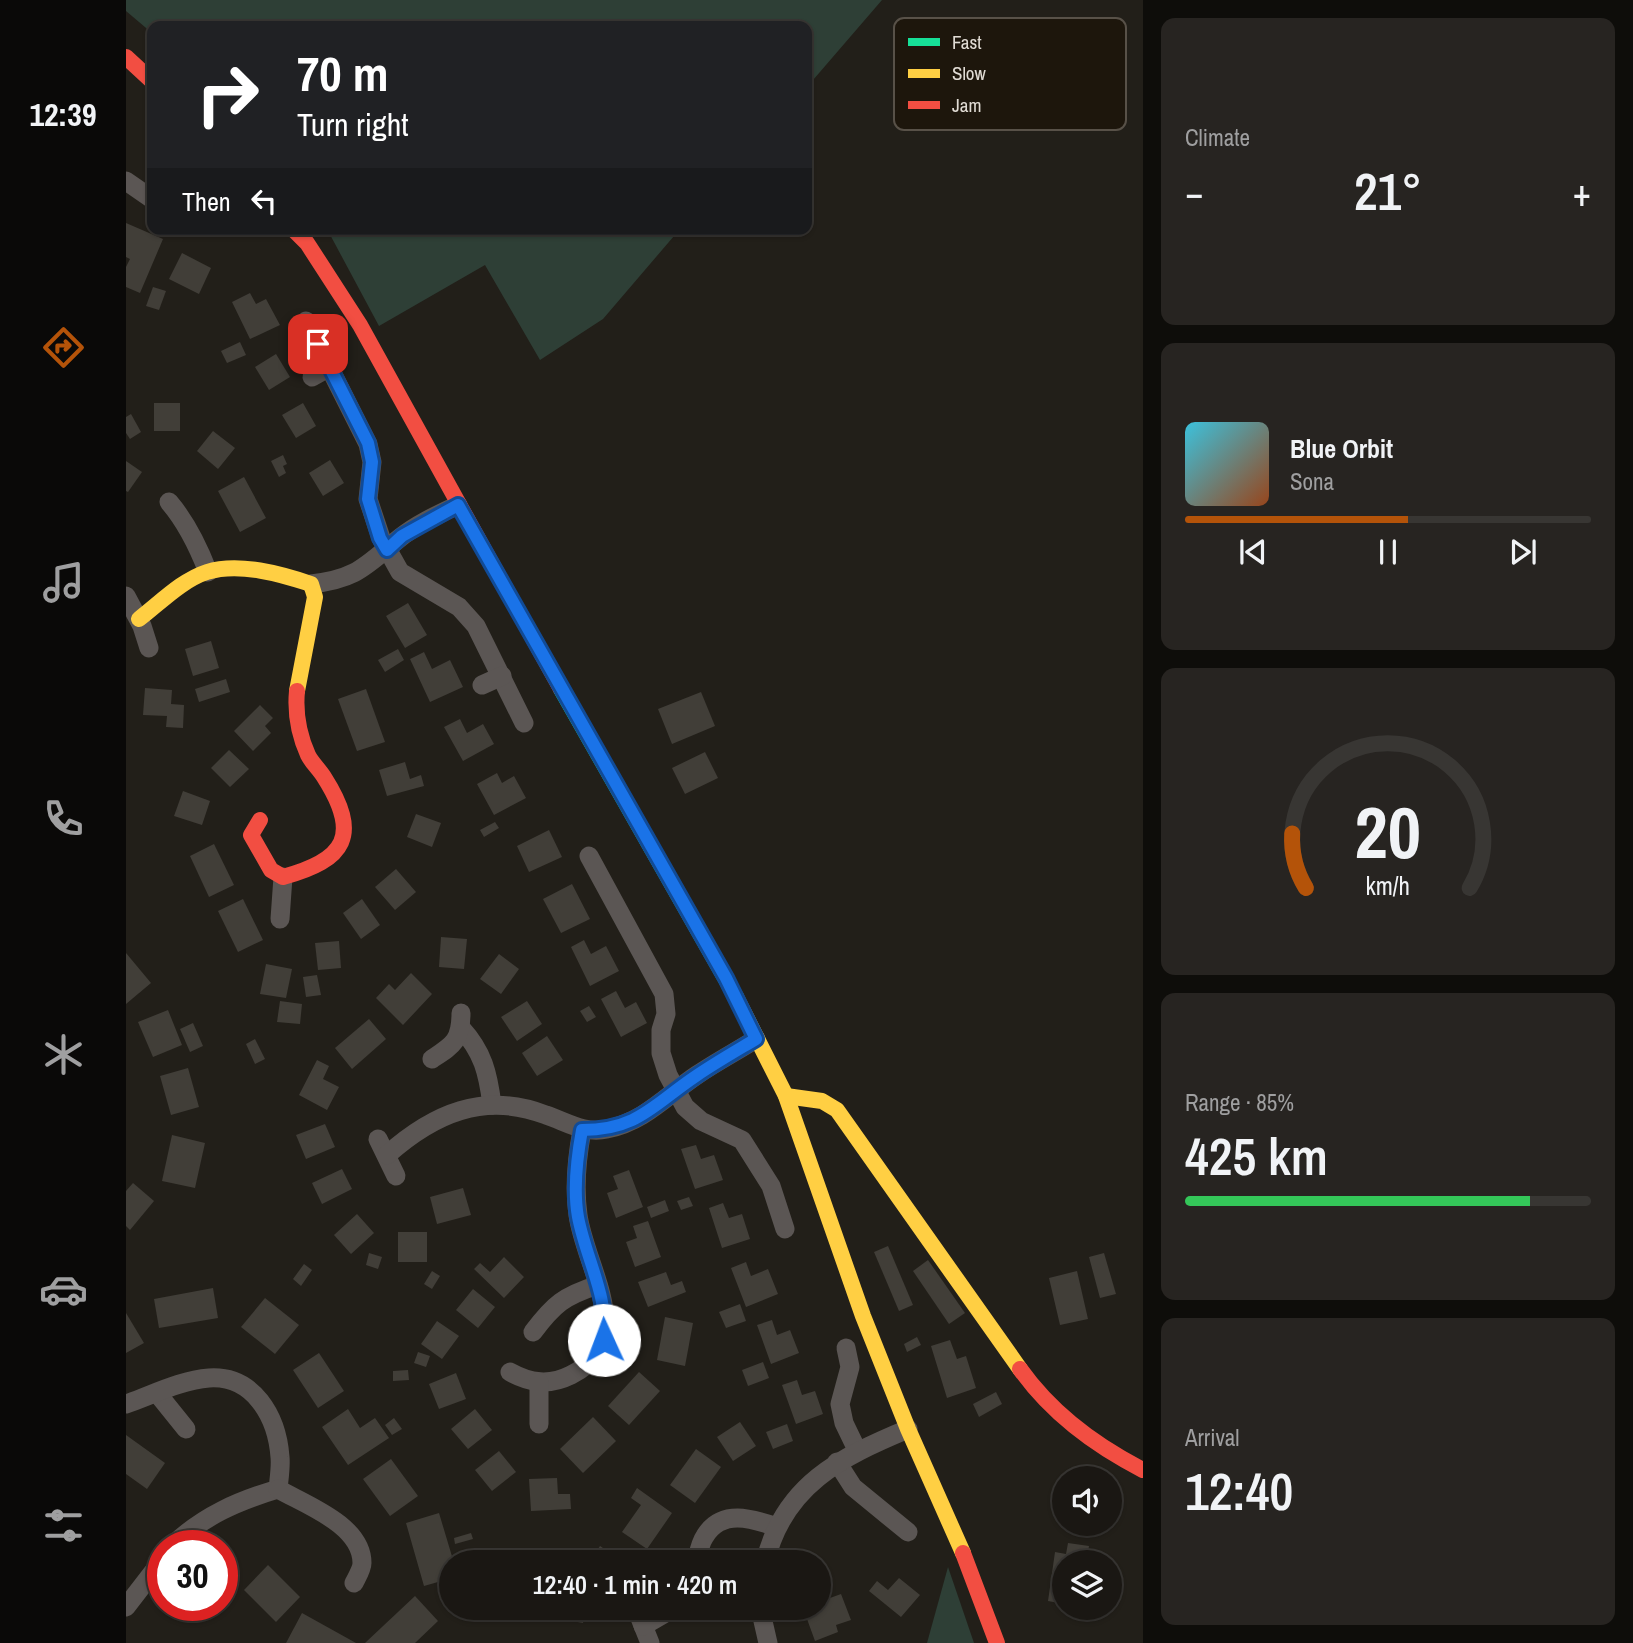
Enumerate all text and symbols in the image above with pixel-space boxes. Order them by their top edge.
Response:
legend [894,18,1126,130]
text: Fast [952,29,982,55]
text: 70 m [297,40,389,106]
icon: right [182,49,273,140]
text: Slow [952,60,987,86]
text: Jam [952,92,981,118]
text: 12:39 [29,93,97,136]
text: Turn right [297,103,409,146]
text: Climate [1185,122,1250,153]
text: 21° [1354,156,1422,226]
text: − [1185,167,1203,218]
text: + [1573,167,1591,218]
icon: left [245,182,283,220]
text: Then [182,184,231,219]
pin [288,314,348,374]
icon: directions [39,323,88,372]
icon: arrive [299,325,337,363]
text: Blue Orbit [1290,431,1393,466]
text: Sona [1290,466,1334,497]
icon: previous [1234,533,1272,571]
icon: pause [1369,533,1407,571]
icon: next [1504,533,1542,571]
icon: music [39,558,88,607]
text: 20 [1355,783,1421,881]
icon: phone [39,794,88,843]
text: km/h [1366,868,1410,902]
icon: climate [39,1030,88,1079]
text: Range · 85% [1185,1087,1294,1118]
text: 425 km [1185,1121,1328,1191]
icon: car [39,1265,88,1314]
position arrow [567,1303,641,1377]
text: Arrival [1185,1422,1240,1453]
text: 12:40 [1185,1456,1293,1526]
map controls [1052,1466,1122,1620]
button: sound [1052,1466,1122,1536]
icon: filters [39,1501,88,1550]
speed limit sign: 30 [147,1530,238,1621]
button: layers [1052,1550,1122,1620]
text: 12:40 · 1 min · 420 m [533,1567,737,1602]

